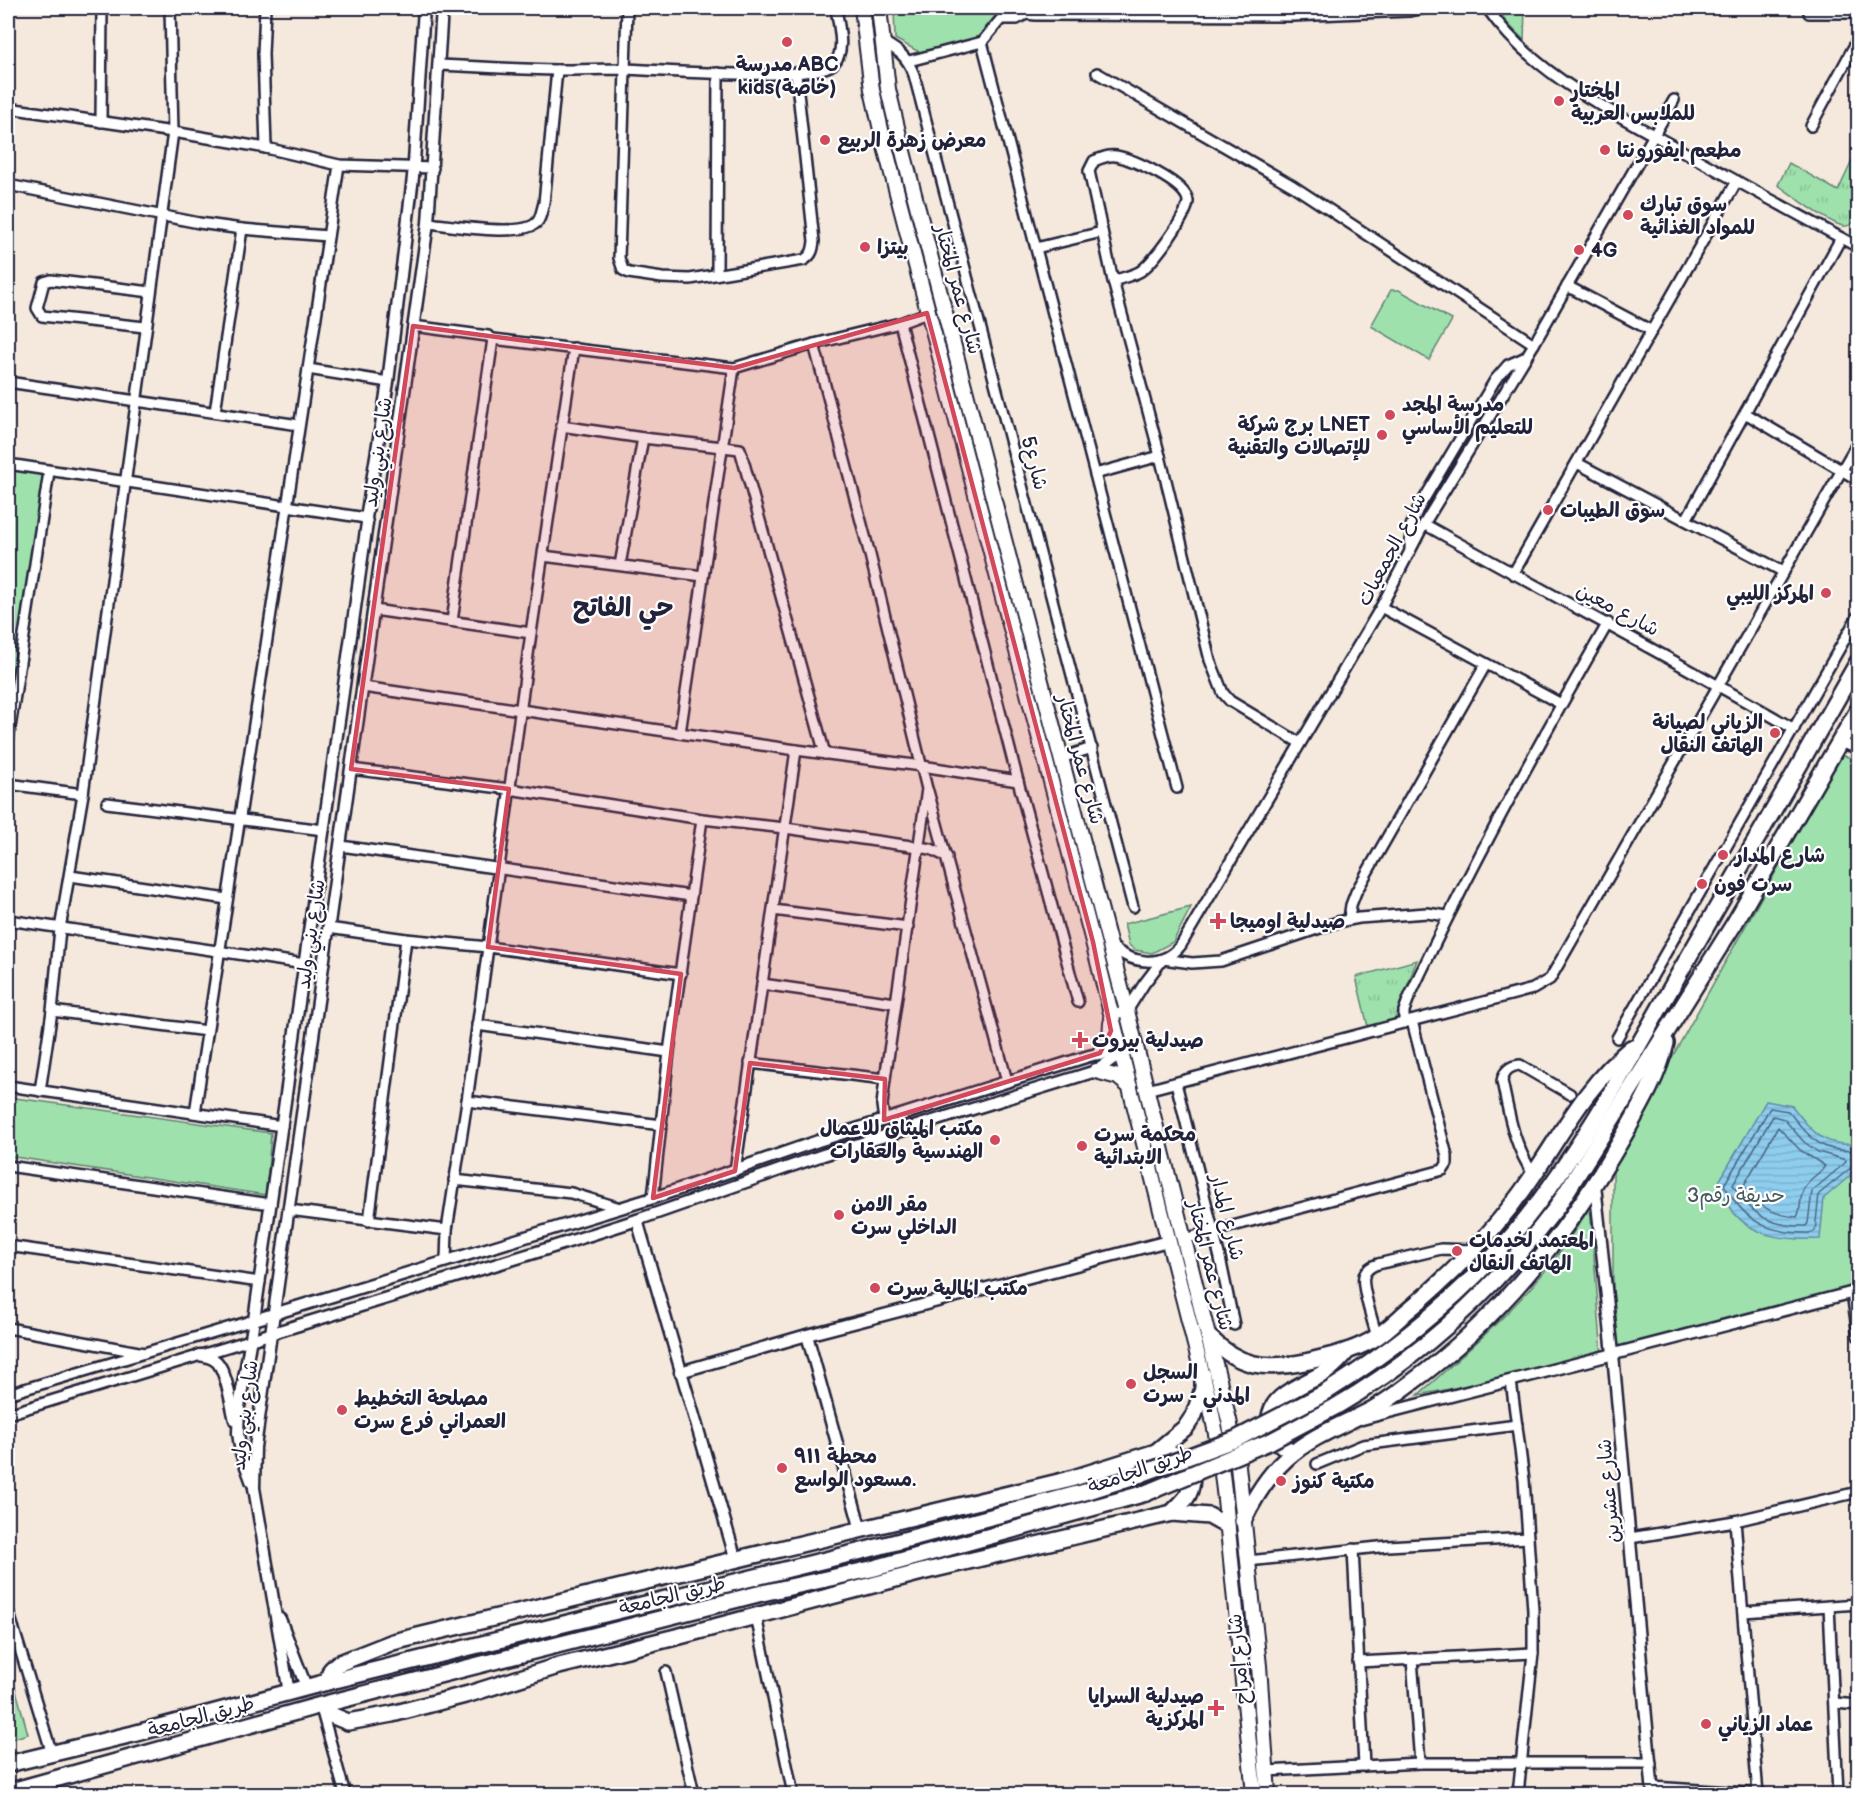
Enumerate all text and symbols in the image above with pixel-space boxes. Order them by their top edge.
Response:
marker: مدرسة ABC kids(خاصة) [780,35,794,49]
place label: مدرسة ABC kids(خاصة) [736,53,838,100]
place label: المختار للملابس العربية [1569,79,1695,126]
marker: المختار للملابس العربية [1552,94,1566,108]
place label: معرض زهرة الربيع [837,129,986,154]
marker: معرض زهرة الربيع [818,133,832,147]
place label: مطعم ايفورونتا [1617,139,1742,165]
marker: مطعم ايفورونتا [1598,143,1612,157]
place label: سوق تبارك للمواد الغذائية [1640,193,1755,240]
marker: سوق تبارك للمواد الغذائية [1621,208,1635,222]
street label: شارع عمر المختار [928,220,987,357]
place label: بيتزا [877,236,909,260]
place label: 4G [1591,239,1618,263]
marker: بيتزا [858,240,872,254]
marker: 4G [1572,243,1586,257]
place label: مدرسة المجد للتعليم الأساسي [1402,393,1533,445]
street label: شارع بني وليد [358,396,403,509]
marker: مدرسة المجد للتعليم الأساسي [1383,408,1397,422]
place label: برج شركة LNET للإتصالات والتقنية [1228,413,1371,461]
marker: برج شركة LNET للإتصالات والتقنية [1375,428,1389,442]
street label: شارع5 [1014,434,1053,493]
street label: شارع الجمعيات [1352,489,1433,611]
place label: سوق الطيبات [1560,499,1665,523]
marker: سوق الطيبات [1541,503,1555,517]
street label: شارع معين [1572,578,1663,643]
place label: المركز الليبي [1726,582,1814,611]
marker: المركز الليبي [1819,586,1833,600]
district label: حي الفاتح [572,593,674,631]
street label: شارع عمر المختار [1050,690,1109,827]
place label: الزياني لصيانة الهاتف النقال [1652,711,1763,758]
marker: الزياني لصيانة الهاتف النقال [1768,726,1782,740]
place label: شارع المدار [1733,844,1825,869]
marker: شارع المدار [1716,848,1730,862]
place label: سرت فون [1714,873,1792,897]
marker: سرت فون [1695,877,1709,891]
street label: شارع بني وليد [291,878,336,991]
place label: صيدلية اوميجا [1230,910,1345,934]
marker: صيدلية اوميجا [1211,914,1225,928]
place label: صيدلية بيروت [1092,1029,1204,1053]
marker: صيدلية بيروت [1073,1033,1087,1047]
place label: مكتب الميثاق للاعمال الهندسية والعقارات [820,1117,983,1164]
place label: محكمة سرت الابتدائية [1094,1123,1196,1170]
marker: مكتب الميثاق للاعمال الهندسية والعقارات [988,1133,1002,1147]
marker: محكمة سرت الابتدائية [1075,1139,1089,1153]
street label: شارع المدار [1203,1170,1249,1263]
park label: حديقة رقم3 [1687,1184,1785,1210]
place label: مقر الامن الداخلي سرت [851,1193,957,1245]
street label: شارع عمر المختار [1181,1196,1238,1333]
marker: مقر الامن الداخلي سرت [832,1208,846,1222]
place label: المعتمد لخدمات الهاتف النقال [1469,1229,1594,1276]
marker: المعتمد لخدمات الهاتف النقال [1450,1244,1464,1258]
place label: مكتب المالية سرت [887,1277,1028,1301]
marker: مكتب المالية سرت [868,1281,882,1295]
street label: شارع بني وليد [226,1359,269,1472]
place label: السجل المدني - سرت [1143,1361,1250,1413]
marker: السجل المدني - سرت [1124,1377,1138,1391]
place label: مصلحة التخطيط العمراني فرع سرت [354,1387,506,1439]
marker: مصلحة التخطيط العمراني فرع سرت [335,1403,349,1417]
street label: شارع عشرين [1592,1438,1627,1544]
street label: طريق الجامعة [1085,1441,1196,1499]
place label: محطة ٩١١ مسعود الواسع. [794,1445,916,1493]
marker: محطة ٩١١ مسعود الواسع. [775,1461,789,1475]
place label: مكتية كنوز [1291,1470,1375,1494]
marker: مكتية كنوز [1274,1474,1288,1488]
street label: طريق الجامعة [616,1571,728,1621]
street label: شارع إمراح [1223,1612,1256,1705]
place label: صيدلية السرايا المركزية [1088,1685,1204,1732]
street label: طريق الجامعة [145,1691,257,1743]
marker: صيدلية السرايا المركزية [1209,1701,1223,1715]
place label: عماد الزياني [1718,1713,1814,1742]
marker: عماد الزياني [1699,1717,1713,1731]

